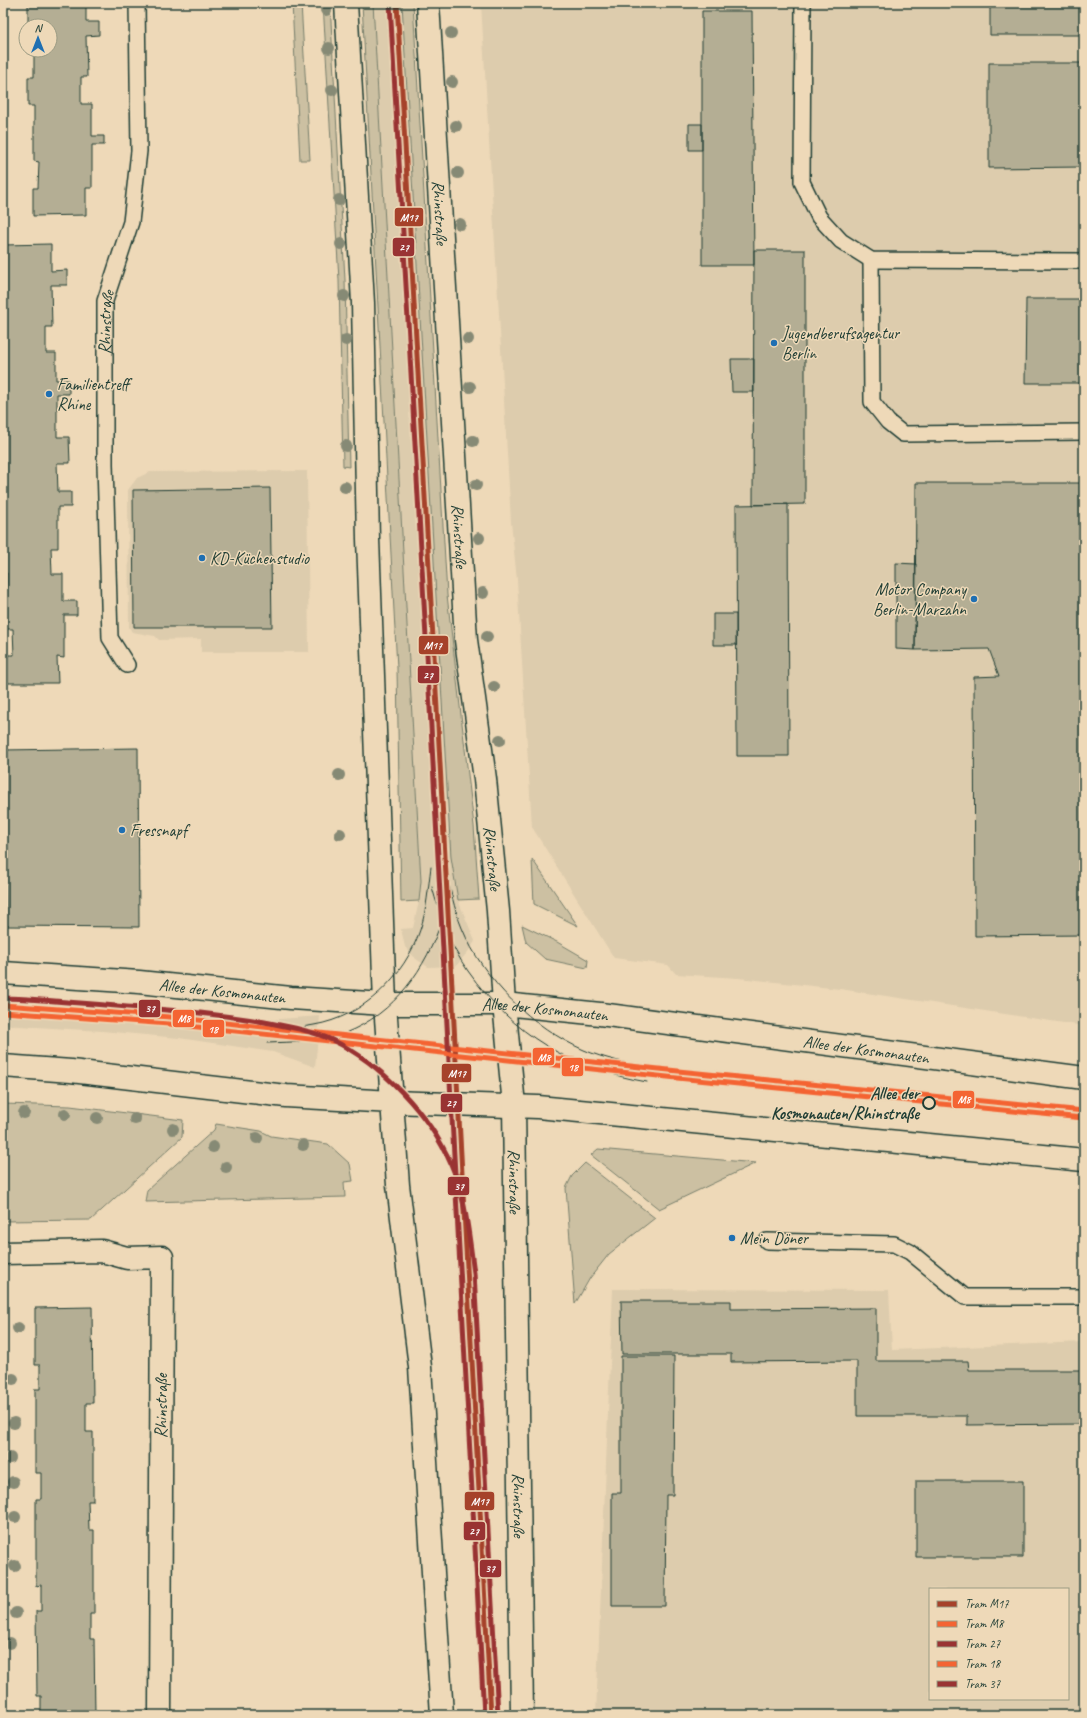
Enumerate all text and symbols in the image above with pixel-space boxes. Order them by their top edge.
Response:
north arrow [18,18,58,58]
text: N [35,21,44,35]
street label: Rhinstraße [428,180,452,247]
line badge: M17 [394,207,424,227]
text: M17 [400,210,419,224]
line badge: 27 [392,237,415,257]
text: 27 [399,240,410,254]
street label: Rhinstraße [95,286,119,354]
place label: Jugendberufsagentur Berlin [781,323,901,364]
marker: Jugendberufsagentur Berlin [769,338,779,348]
place label: Familientreff Rhine [57,374,133,415]
marker: Familientreff Rhine [44,389,54,399]
street label: Rhinstraße [447,503,472,570]
place label: KD-Küchenstudio [210,548,310,569]
marker: KD-Küchenstudio [197,553,207,563]
place label: Motor Company Berlin-Marzahn [873,579,967,620]
marker: Motor Company Berlin-Marzahn [969,594,979,604]
line badge: M17 [418,635,449,655]
text: M17 [424,638,443,652]
line badge: 27 [417,665,440,684]
text: 27 [423,668,434,682]
place label: Fressnapf [130,820,191,841]
marker: Fressnapf [117,825,127,835]
street label: Rhinstraße [479,825,506,893]
street label: Allee der Kosmonauten [158,974,288,1008]
street label: Allee der Kosmonauten [482,994,610,1026]
line badge: 37 [138,999,161,1018]
text: 37 [145,1001,156,1015]
line badge: M8 [172,1009,195,1028]
text: M8 [178,1011,193,1025]
line badge: 18 [202,1019,225,1038]
text: 18 [208,1022,220,1036]
street label: Allee der Kosmonauten [802,1031,932,1069]
line badge: M8 [532,1047,555,1066]
text: M8 [538,1050,553,1064]
line badge: 18 [561,1057,584,1077]
text: 18 [568,1060,580,1074]
line badge: M17 [441,1063,472,1083]
text: M17 [448,1066,467,1080]
place label: Allee der Kosmonauten/Rhinstraße [771,1083,921,1124]
line badge: M8 [952,1090,975,1109]
text: M8 [958,1092,973,1106]
line badge: 27 [440,1093,463,1113]
text: 27 [446,1096,457,1110]
marker: Allee der Kosmonauten/Rhinstraße [922,1096,936,1110]
street label: Rhinstraße [504,1149,525,1215]
line badge: 37 [447,1176,470,1196]
text: 37 [454,1179,465,1193]
place label: Mein Döner [740,1228,810,1249]
marker: Mein Döner [727,1233,737,1243]
street label: Rhinstraße [151,1372,172,1438]
street label: Rhinstraße [508,1473,530,1539]
line badge: M17 [464,1491,495,1511]
text: M17 [471,1494,490,1508]
line badge: 27 [463,1521,486,1541]
text: 27 [469,1524,480,1538]
line badge: 37 [479,1559,502,1578]
text: 37 [485,1561,496,1575]
legend [929,1588,1069,1700]
text: Tram M17 [965,1596,1009,1612]
text: Tram M8 [965,1616,1005,1632]
text: Tram 27 [965,1636,1001,1652]
text: Tram 18 [965,1656,1002,1672]
text: Tram 37 [965,1676,1001,1692]

